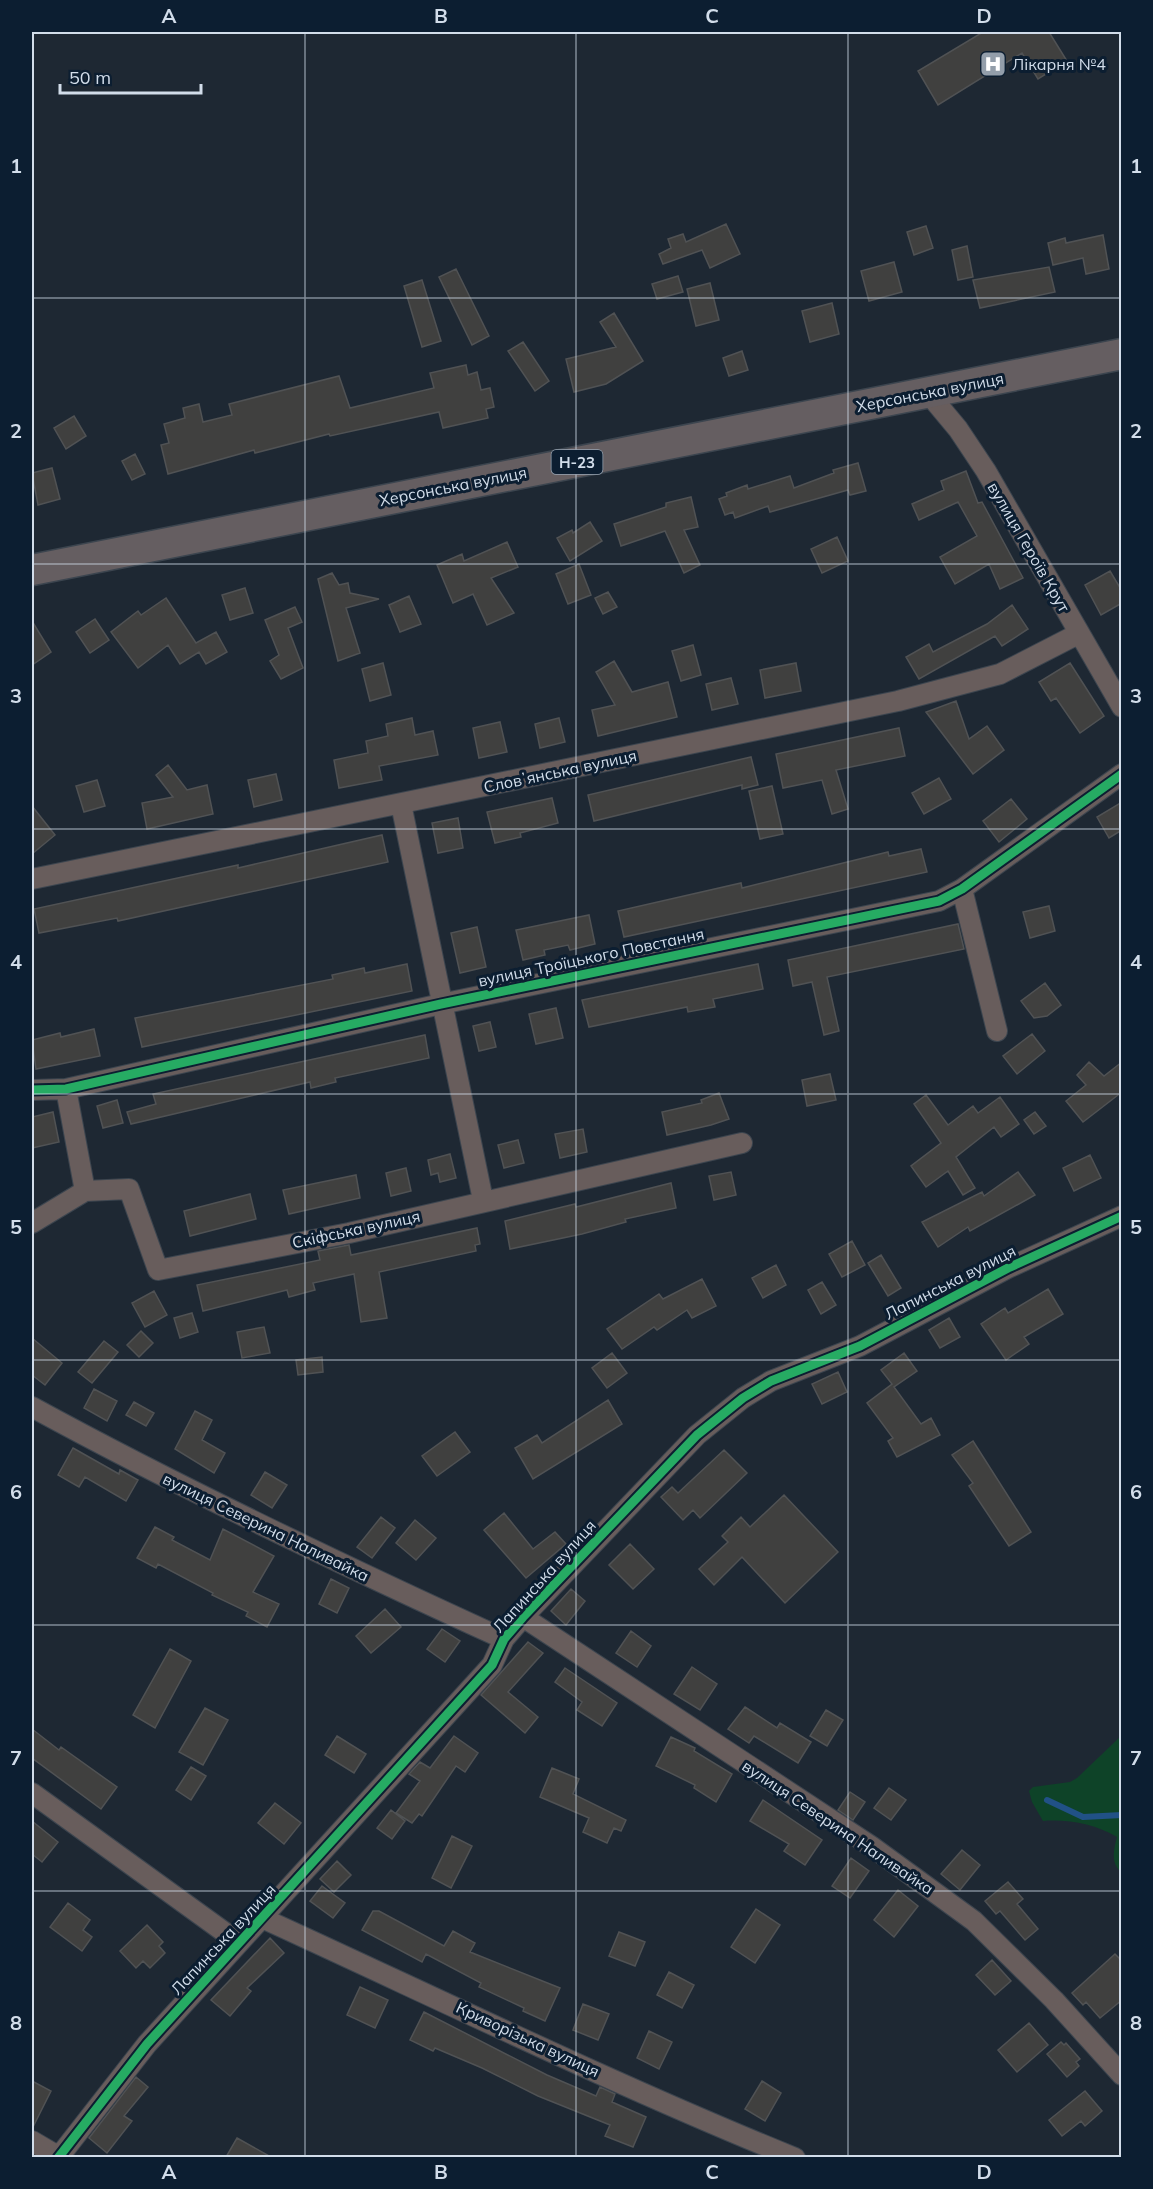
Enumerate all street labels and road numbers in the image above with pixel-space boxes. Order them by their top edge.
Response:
street label: Херсонська вулиця [855,368,1005,416]
road number: Н-23 [552,450,602,474]
street label: Херсонська вулиця [378,462,528,510]
street label: вулиця Героїв Крут [984,478,1075,616]
street label: Словʼянська вулиця [482,745,638,797]
street label: вулиця Троїцького Повстання [476,923,706,991]
street label: Скіфська вулиця [290,1206,422,1252]
street label: Лапинська вулиця [881,1240,1019,1324]
street label: вулиця Северина Наливайка [160,1468,372,1586]
street label: Лапинська вулиця [488,1516,600,1636]
street label: вулиця Северина Наливайка [739,1755,937,1899]
street label: Лапинська вулиця [166,1879,280,1999]
street label: Криворізька вулиця [453,1997,603,2081]

